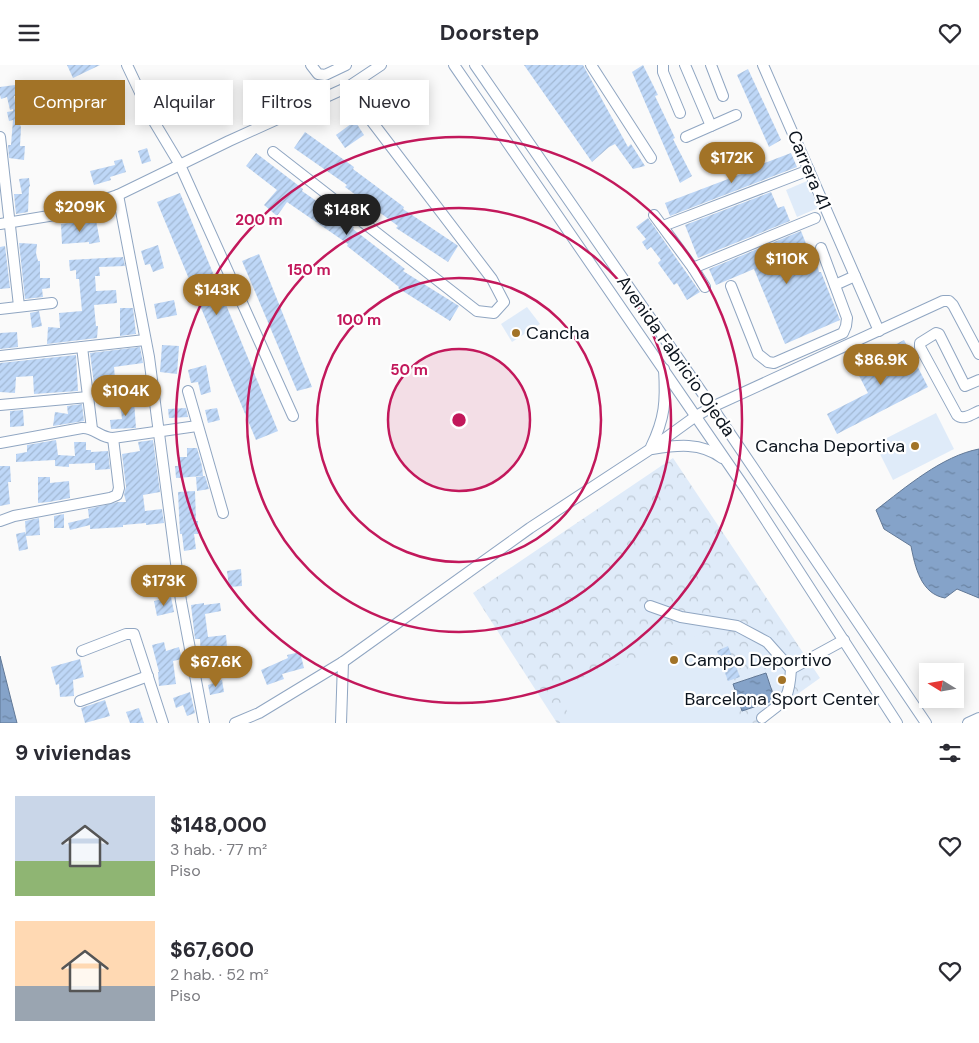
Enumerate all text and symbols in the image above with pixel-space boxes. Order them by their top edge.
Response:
text: Doorstep [440,18,539,47]
icon: menu [15,19,43,47]
icon: heart [936,19,964,47]
chip: Comprar [15,80,125,125]
chip: Alquilar [135,80,233,125]
chip: Filtros [243,80,330,125]
chip: Nuevo [340,80,429,125]
street label: Carrera 41 [782,127,836,213]
pin: $172K [697,141,767,184]
text: $172K [710,147,754,168]
pin: $209K [45,191,115,233]
pin: $148K [312,193,382,236]
text: $209K [55,196,105,217]
text: $148K [324,199,370,220]
text: 200 m [235,210,283,230]
pin: $110K [752,243,822,285]
text: $110K [765,248,809,269]
text: 150 m [288,260,331,280]
street label: Avenida Fabricio Ojeda [611,271,741,441]
pin: $143K [182,273,252,316]
text: $143K [194,279,240,300]
text: 100 m [337,310,381,330]
place label: Cancha [526,321,589,345]
marker: Cancha [510,327,522,339]
pin: $86.9K [840,343,922,386]
text: $86.9K [854,349,908,370]
text: 50 m [390,360,428,380]
pin: $104K [91,375,161,417]
text: $104K [102,380,150,401]
centre of rings [450,411,468,429]
place label: Cancha Deportiva [755,434,905,458]
marker: Cancha Deportiva [909,440,921,452]
pin: $173K [129,565,199,607]
text: $173K [142,570,186,591]
pin: $67.6K [175,645,257,688]
place label: Campo Deportivo [684,648,832,672]
text: $67.6K [190,651,242,672]
marker: Campo Deportivo [668,654,680,666]
north arrow [919,663,964,707]
map controls [919,663,964,708]
marker: Barcelona Sport Center [776,674,788,686]
place label: Barcelona Sport Center [684,687,880,711]
text: 9 viviendas [15,739,131,767]
icon: filters [936,739,964,767]
text: $148,000 [170,811,267,839]
icon: home [55,816,115,876]
icon: heart [936,832,964,860]
text: 3 hab. · 77 m² [170,839,267,860]
text: Piso [170,860,201,881]
text: $67,600 [170,936,254,964]
icon: home [55,941,115,1001]
icon: heart [936,957,964,985]
text: 2 hab. · 52 m² [170,964,269,985]
text: Piso [170,985,201,1006]

